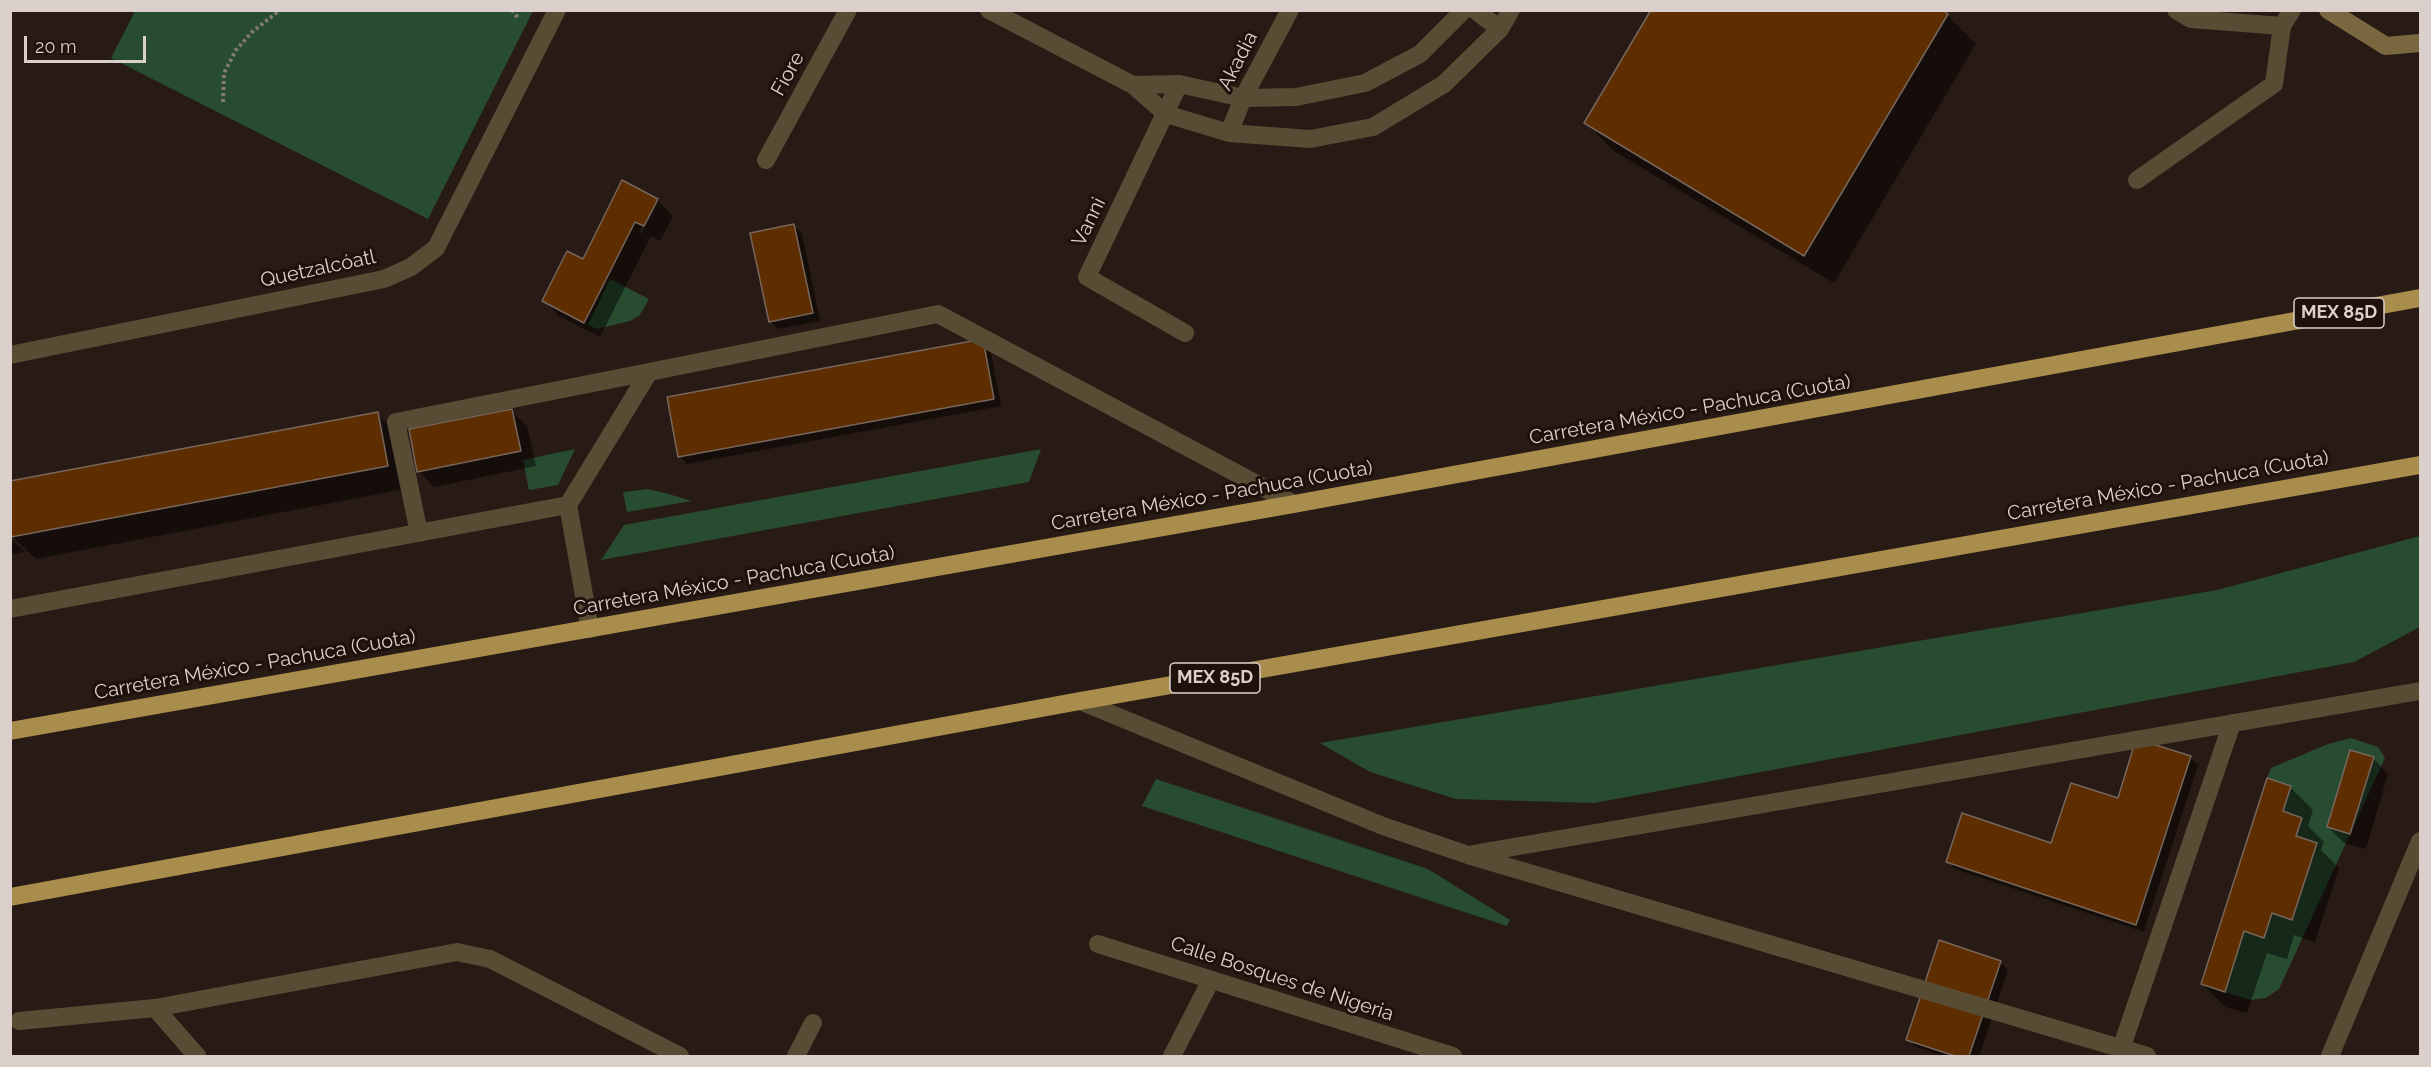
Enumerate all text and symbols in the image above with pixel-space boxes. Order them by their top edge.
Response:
scale bar [27,24,148,62]
street label: Akadia [1213,28,1263,94]
text: 20 m [35,36,77,57]
street label: Fiore [766,48,810,100]
street label: Vanni [1067,194,1111,250]
street label: Quetzalcóatl [258,245,378,293]
road number: MEX 85D [2294,298,2384,328]
street label: Carretera México - Pachuca (Cuota) [1527,370,1853,450]
street label: Carretera México - Pachuca (Cuota) [2005,446,2331,526]
street label: Carretera México - Pachuca (Cuota) [1049,456,1375,536]
street label: Carretera México - Pachuca (Cuota) [571,541,897,621]
street label: Carretera México - Pachuca (Cuota) [92,625,418,705]
road number: MEX 85D [1170,663,1260,693]
street label: Calle Bosques de Nigeria [1167,932,1397,1026]

